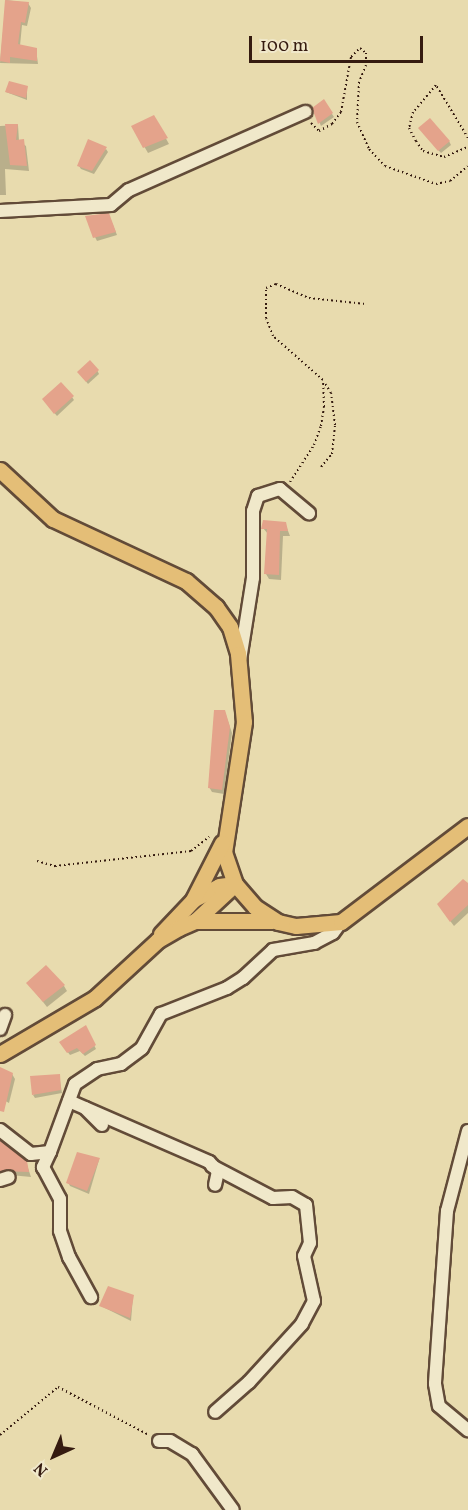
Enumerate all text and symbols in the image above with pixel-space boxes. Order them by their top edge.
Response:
scale bar [252,24,426,62]
text: 100 m [260,34,309,59]
north arrow [24,1426,84,1486]
text: N [30,1457,53,1481]

